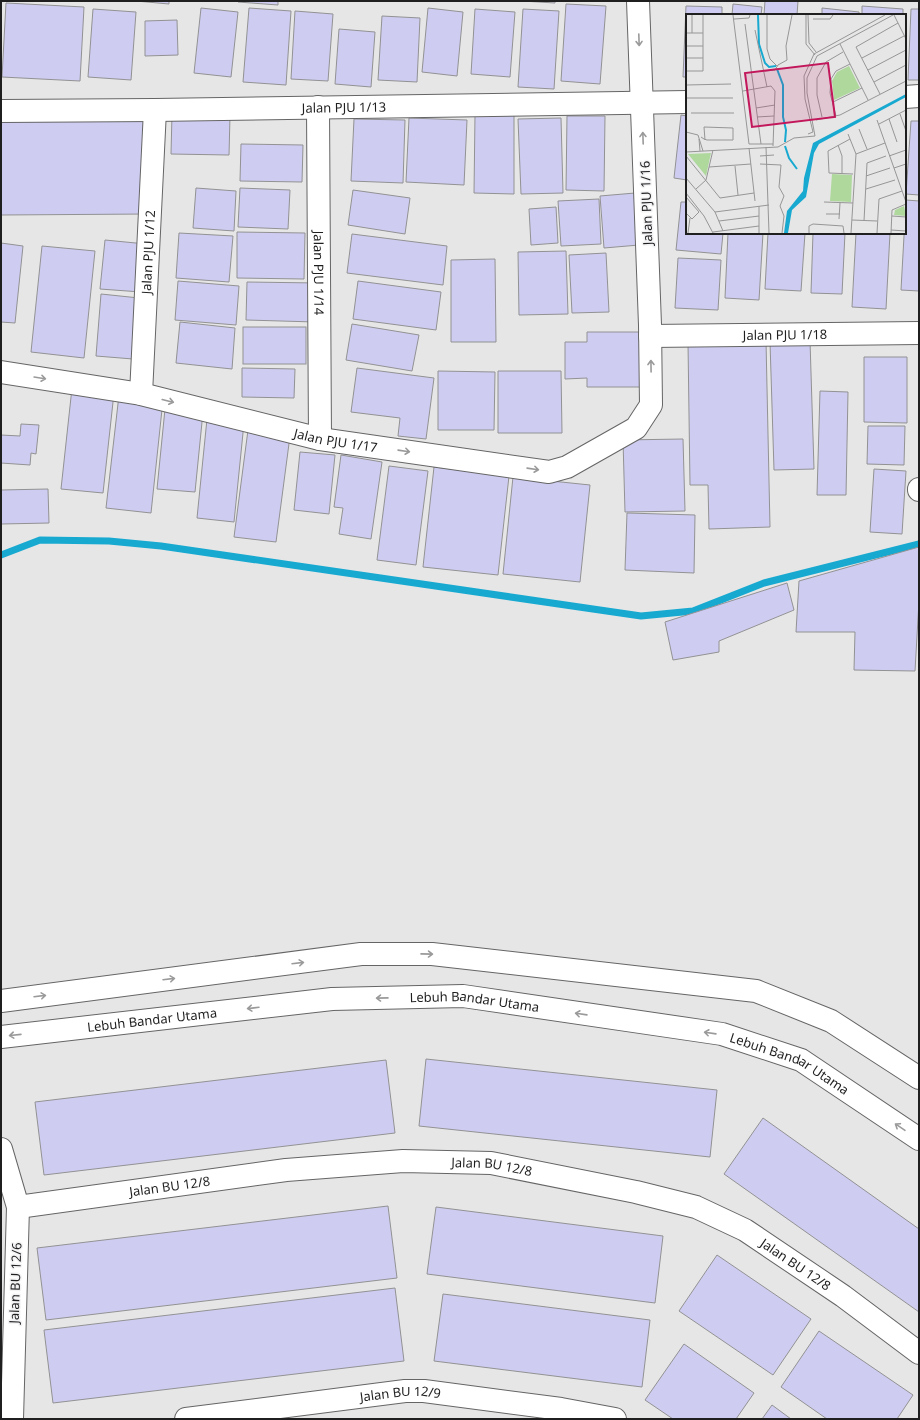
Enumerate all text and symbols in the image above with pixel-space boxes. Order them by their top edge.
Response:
inset map [686,14,906,234]
one-way arrow [636,33,643,46]
street label: Jalan PJU 1/13 [300,98,386,117]
one-way arrow [639,132,647,145]
street label: Jalan PJU 1/16 [636,161,657,247]
street label: Jalan PJU 1/12 [137,210,159,297]
street label: Jalan PJU 1/14 [310,229,328,316]
street label: Jalan PJU 1/18 [741,325,827,344]
one-way arrow [647,360,655,373]
one-way arrow [33,374,46,382]
one-way arrow [161,397,174,405]
street label: Jalan PJU 1/17 [290,423,379,456]
one-way arrow [397,447,410,455]
one-way arrow [526,465,539,473]
one-way arrow [420,951,433,958]
one-way arrow [291,959,304,966]
one-way arrow [162,975,175,983]
street label: Lebuh Bandar Utama [409,987,541,1016]
one-way arrow [33,992,46,999]
one-way arrow [376,994,389,1002]
street label: Lebuh Bandar Utama [86,1003,218,1036]
one-way arrow [247,1004,260,1012]
one-way arrow [575,1010,588,1018]
street label: Lebuh Bandar Utama [728,1028,853,1099]
one-way arrow [704,1029,717,1037]
one-way arrow [9,1031,22,1039]
one-way arrow [895,1122,906,1131]
street label: Jalan BU 12/8 [449,1153,534,1180]
street label: Jalan BU 12/8 [126,1172,211,1201]
street label: Jalan BU 12/8 [755,1233,835,1294]
street label: Jalan BU 12/6 [5,1242,25,1326]
street label: Jalan BU 12/9 [357,1382,442,1406]

